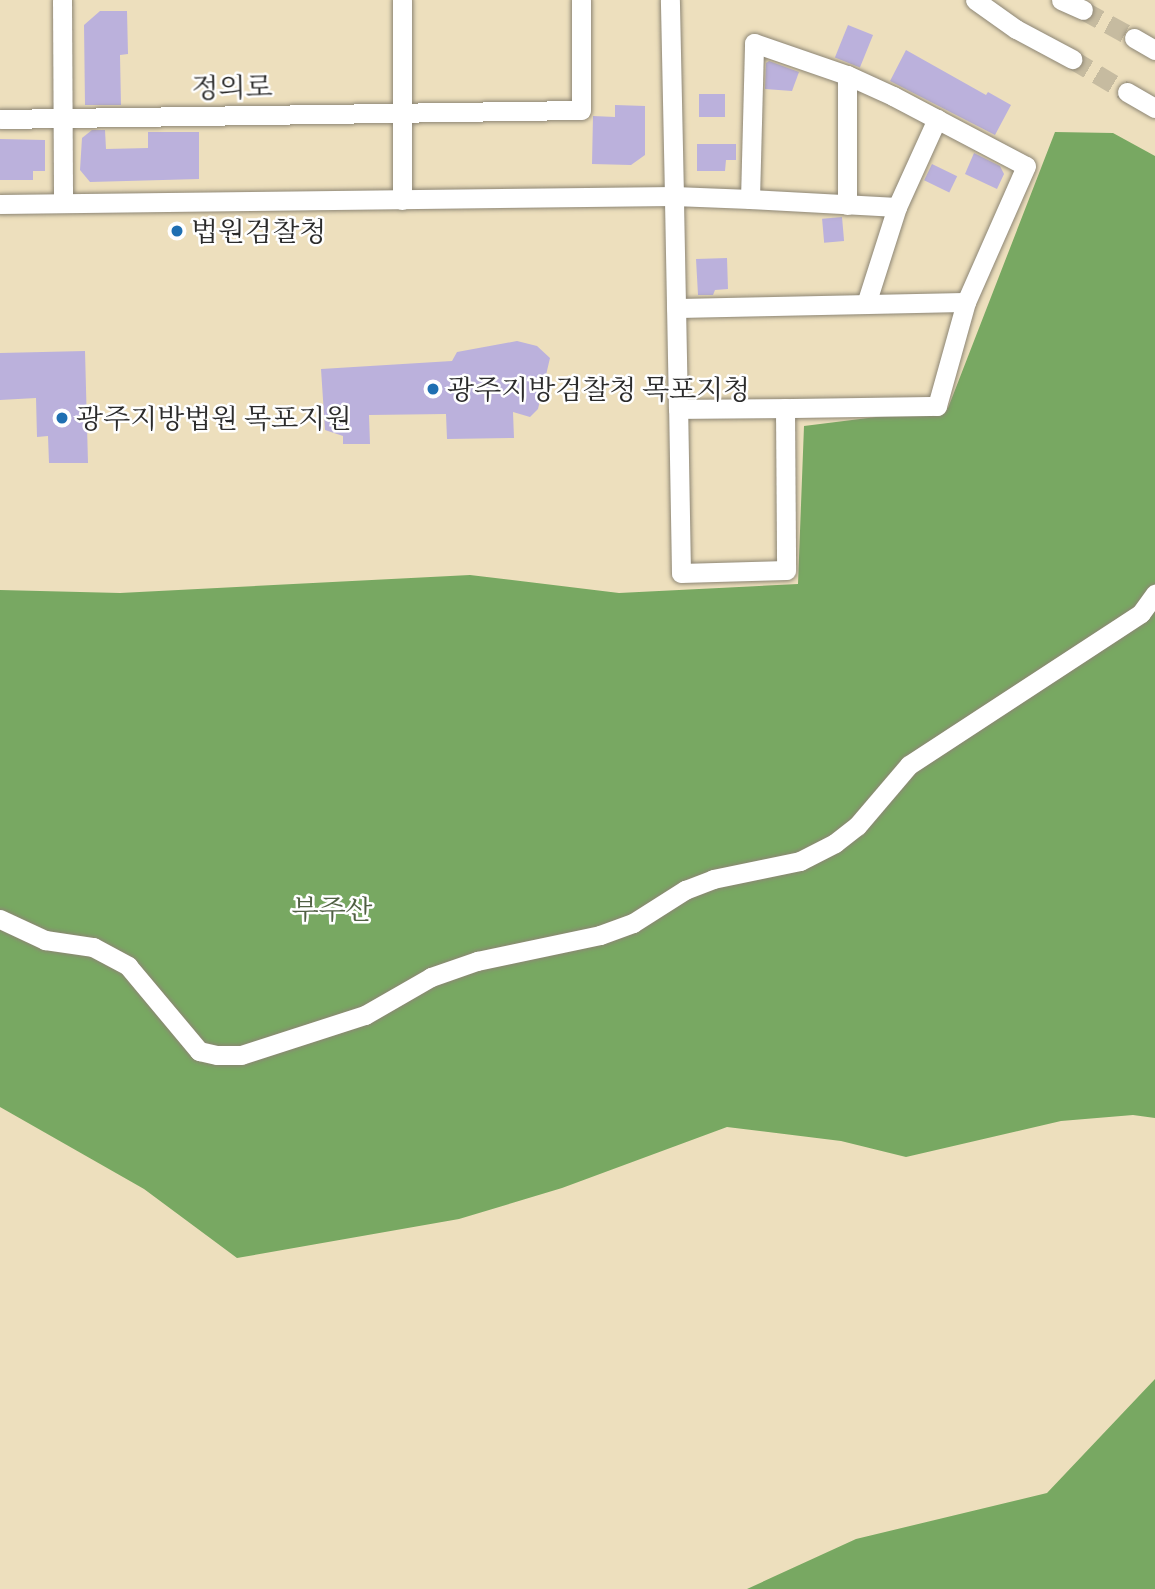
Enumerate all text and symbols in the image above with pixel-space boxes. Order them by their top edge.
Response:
street label: 정의로 [191,69,273,105]
place label: 법원검찰청 [191,214,326,248]
marker: 법원검찰청 [169,223,185,239]
place label: 광주지방검찰청 목포지청 [447,372,750,406]
marker: 광주지방검찰청 목포지청 [425,381,441,397]
place label: 광주지방법원 목포지원 [76,401,352,435]
marker: 광주지방법원 목포지원 [54,410,70,426]
park label: 부주산 [291,892,373,926]

